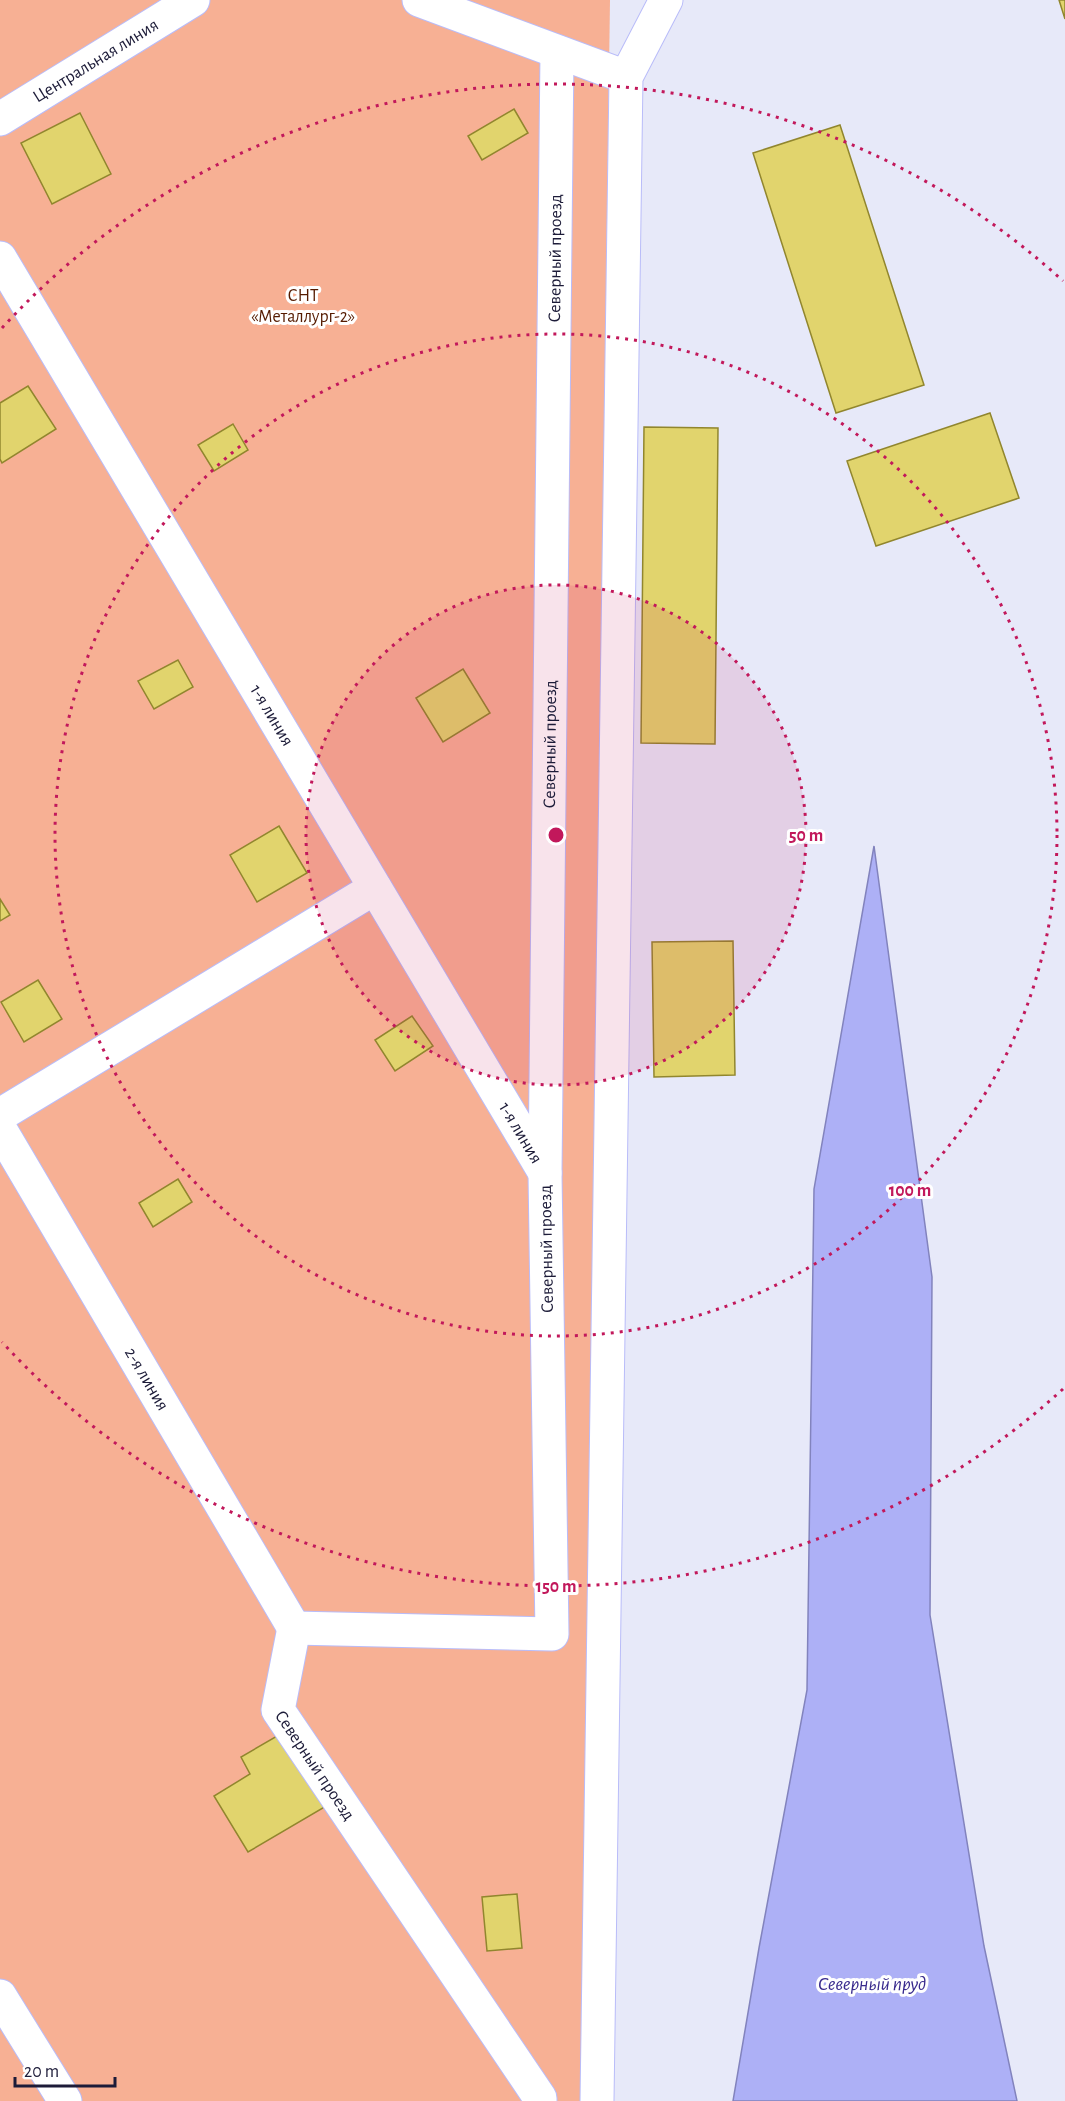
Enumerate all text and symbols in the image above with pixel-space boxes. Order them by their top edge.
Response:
street label: Центральная линия [30,16,162,106]
street label: Северный проезд [546,194,565,322]
park label: СНТ «Металлург-2» [251,287,355,326]
street label: Северный проезд [541,680,560,808]
street label: 1-я линия [246,682,296,749]
centre of rings [546,825,566,845]
text: 50 m [789,827,823,845]
street label: 1-я линия [495,1099,545,1167]
text: 100 m [889,1182,931,1200]
street label: Северный проезд [537,1185,557,1313]
street label: 2-я линия [121,1345,172,1414]
text: 150 m [536,1578,576,1596]
street label: Северный проезд [271,1707,358,1824]
water label: Северный пруд [818,1974,926,1994]
scale bar [15,2050,116,2088]
text: 20 m [24,2063,59,2081]

